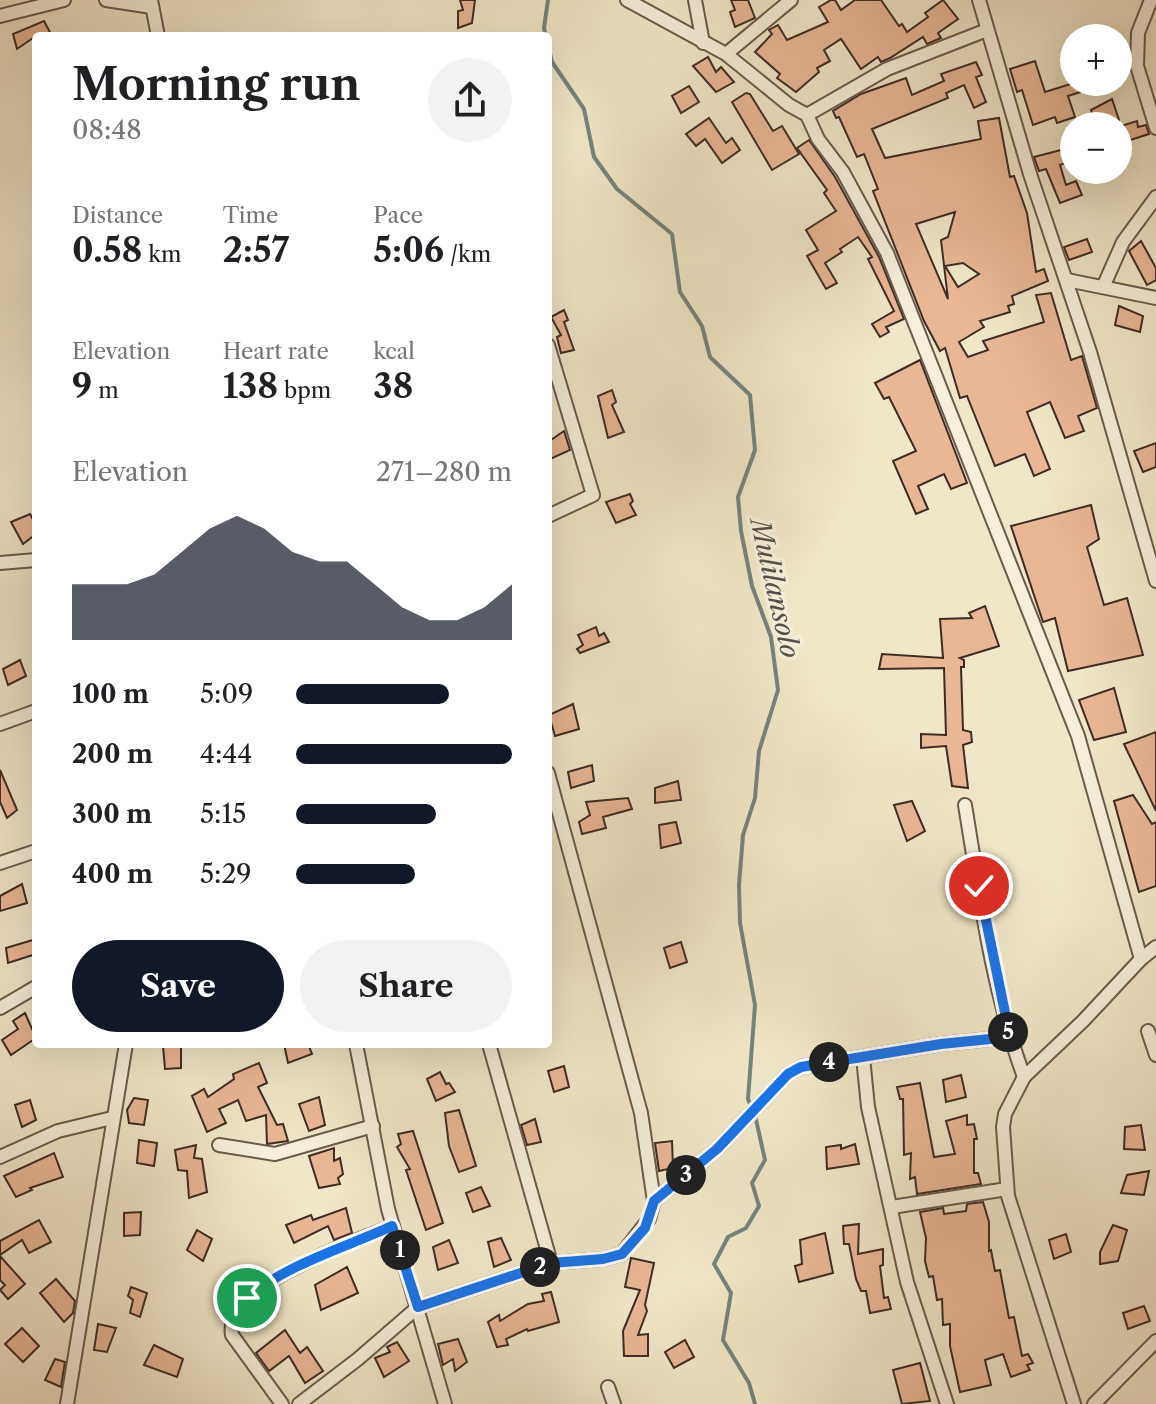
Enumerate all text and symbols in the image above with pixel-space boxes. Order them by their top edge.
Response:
map controls [1060,24,1132,184]
button: + [1060,24,1132,96]
text: Morning run [72,57,361,111]
button: share [428,58,512,142]
button: − [1060,112,1132,184]
text: 08:48 [72,114,142,146]
text: Distance [72,202,163,229]
text: Time [223,202,278,229]
text: Pace [373,202,423,229]
text: 0.58 [72,229,142,271]
text: 2:57 [223,229,289,271]
text: 5:06 [373,229,444,271]
text: km [142,241,181,268]
text: /km [444,241,491,268]
text: Elevation [72,338,170,365]
text: Heart rate [223,338,329,365]
text: kcal [373,338,415,365]
text: 9 [72,365,92,407]
text: 138 [223,365,278,407]
text: 38 [373,365,413,407]
text: m [92,377,119,404]
text: bpm [278,377,331,404]
text: Elevation [72,456,188,488]
text: 271–280 m [376,456,512,488]
water label: Mulilansolo [743,512,807,661]
text: 100 m [72,678,149,710]
text: 5:09 [200,678,253,710]
text: 200 m [72,738,153,770]
text: 4:44 [200,738,252,770]
text: 300 m [72,798,152,830]
text: 5:15 [200,798,246,830]
pin [945,852,1013,920]
text: 400 m [72,858,153,890]
text: 5:29 [200,858,252,890]
icon: check [957,864,1001,908]
button: Save [72,940,284,1032]
button: Share [300,940,512,1032]
pin: 5 [988,1012,1028,1052]
text: 5 [1002,1018,1014,1045]
pin: 4 [809,1042,849,1082]
text: 4 [822,1048,836,1075]
pin: 3 [666,1155,706,1195]
text: 3 [680,1161,692,1188]
pin: 1 [380,1230,420,1270]
text: 1 [395,1236,405,1263]
pin: 2 [520,1247,560,1287]
text: 2 [534,1253,547,1280]
pin [213,1264,281,1332]
icon: arrive [225,1276,269,1320]

